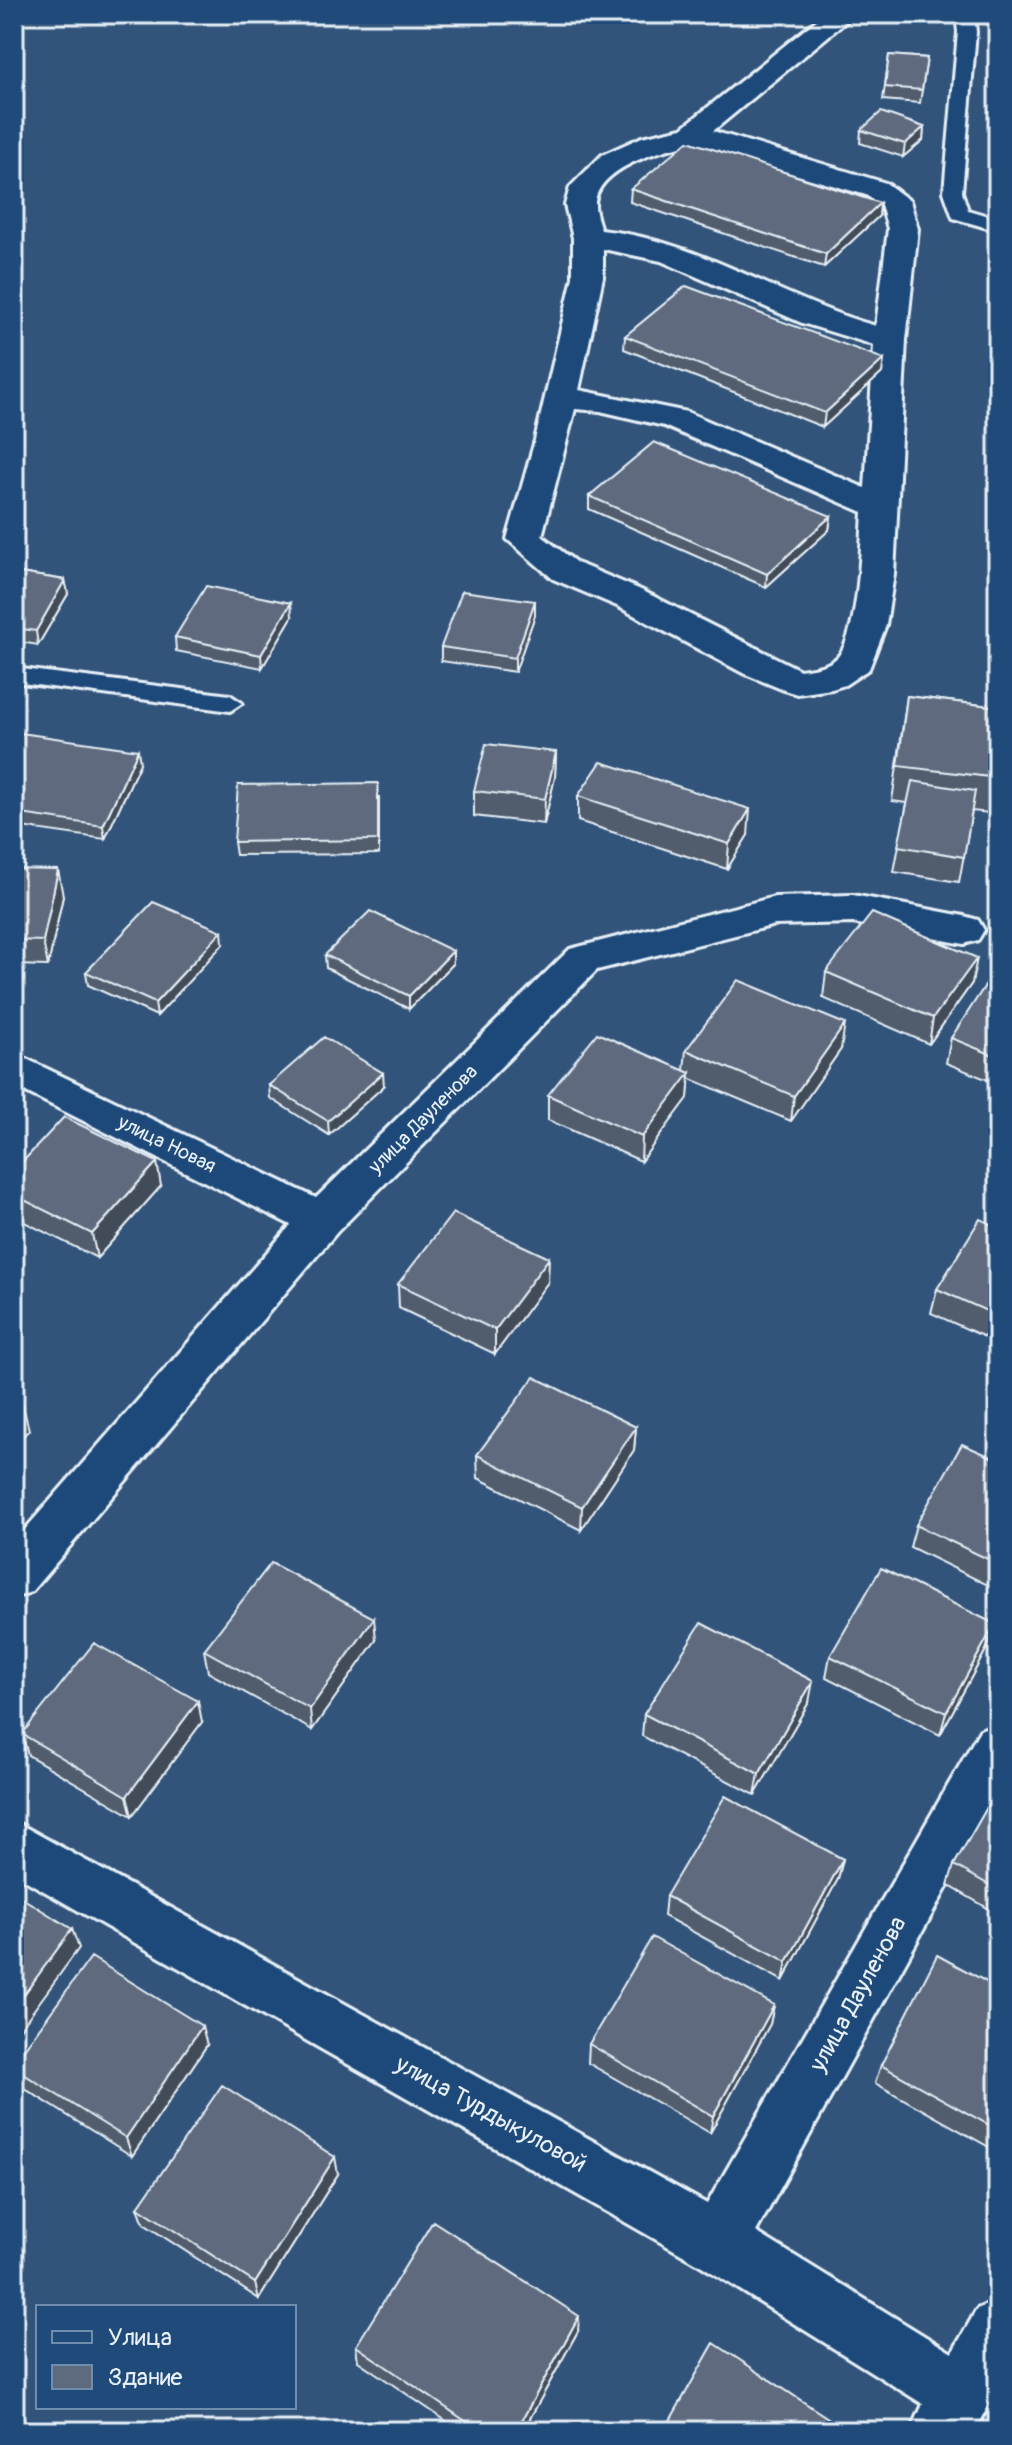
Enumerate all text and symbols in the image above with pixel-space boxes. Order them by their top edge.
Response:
street label: улица Дауленова [362,1059,483,1180]
street label: улица Новая [113,1109,220,1178]
street label: улица Дауленова [803,1911,913,2078]
street label: улица Турдыкуловой [389,2049,592,2179]
legend [36,2305,296,2409]
text: Улица [108,2323,172,2352]
text: Здание [108,2363,183,2392]

